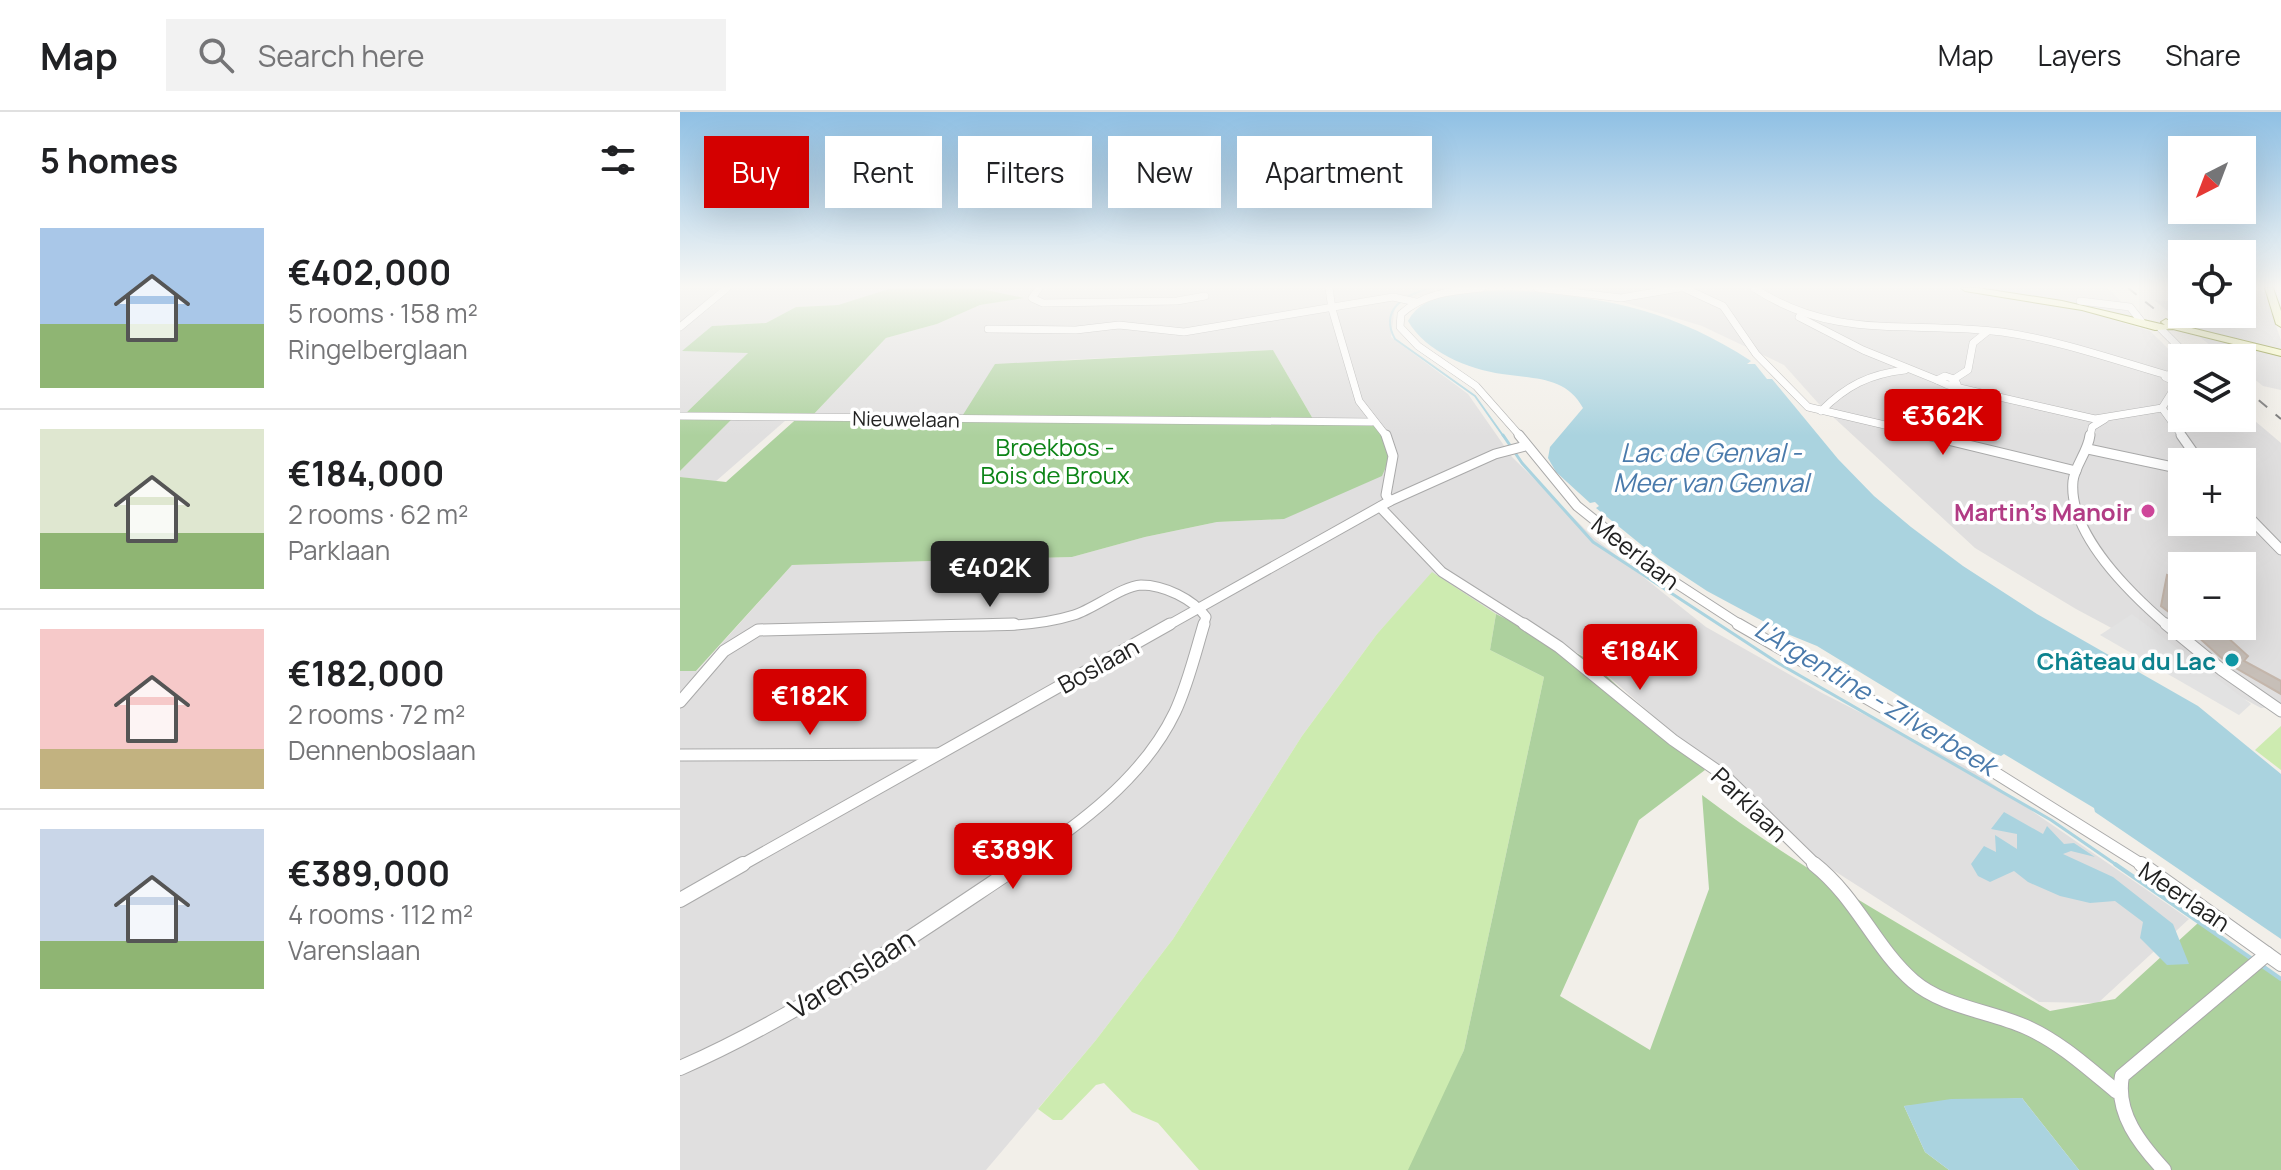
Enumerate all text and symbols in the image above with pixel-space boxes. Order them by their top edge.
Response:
search box [166,19,726,91]
text: Map [40,29,118,81]
icon: search [194,33,238,77]
text: Search here [258,35,425,76]
text: Map [1938,36,1994,74]
text: Layers [2038,36,2121,74]
text: Share [2165,36,2241,74]
chip: Buy [704,136,809,208]
chip: Rent [825,136,942,208]
chip: Filters [958,136,1092,208]
chip: New [1108,136,1221,208]
chip: Apartment [1237,136,1432,208]
north arrow [2168,136,2256,224]
map controls [2168,136,2256,640]
text: 5 homes [40,137,178,183]
icon: filters [596,138,640,182]
button: locate [2168,240,2256,328]
text: €402,000 [288,249,451,295]
icon: home [104,260,200,356]
text: 5 rooms · 158 m² [288,295,478,331]
text: Ringelberglaan [288,331,468,367]
button: layers [2168,344,2256,432]
pin: €362K [1887,389,1999,457]
text: €362K [1902,397,1984,433]
street label: Nieuwelaan [852,405,960,433]
park label: Broekbos - Bois de Broux [980,430,1130,491]
water label: Lac de Genval - Meer van Genval [1613,434,1812,500]
button: + [2168,448,2256,536]
text: €184,000 [288,450,444,496]
icon: home [104,461,200,557]
place label: Martin's Manoir [1954,495,2132,528]
text: 2 rooms · 62 m² [288,496,468,532]
marker: Martin's Manoir [2139,502,2157,520]
street label: Meerlaan [1585,507,1687,597]
text: Parklaan [288,532,390,568]
pin: €402K [934,541,1046,609]
text: €402K [949,549,1031,585]
button: − [2168,552,2256,640]
water label: L'Argentine - Zilverbeek [1748,611,2007,786]
pin: €184K [1584,624,1696,692]
street label: Boslaan [1052,629,1144,701]
text: €184K [1601,632,1679,668]
place label: Château du Lac [2037,644,2216,677]
text: €182,000 [288,650,445,696]
marker: Château du Lac [2223,651,2241,669]
icon: home [104,661,200,757]
pin: €182K [754,669,866,737]
text: €182K [771,677,849,713]
text: 2 rooms · 72 m² [288,696,465,732]
text: Dennenboslaan [288,732,476,768]
street label: Parklaan [1705,759,1795,849]
pin: €389K [957,823,1069,891]
text: €389K [972,831,1054,867]
text: €389,000 [288,850,450,896]
street label: Meerlaan [2133,853,2237,939]
icon: home [104,861,200,957]
text: 4 rooms · 112 m² [288,896,473,932]
street label: Varenslaan [780,919,922,1027]
text: Varenslaan [288,932,420,968]

